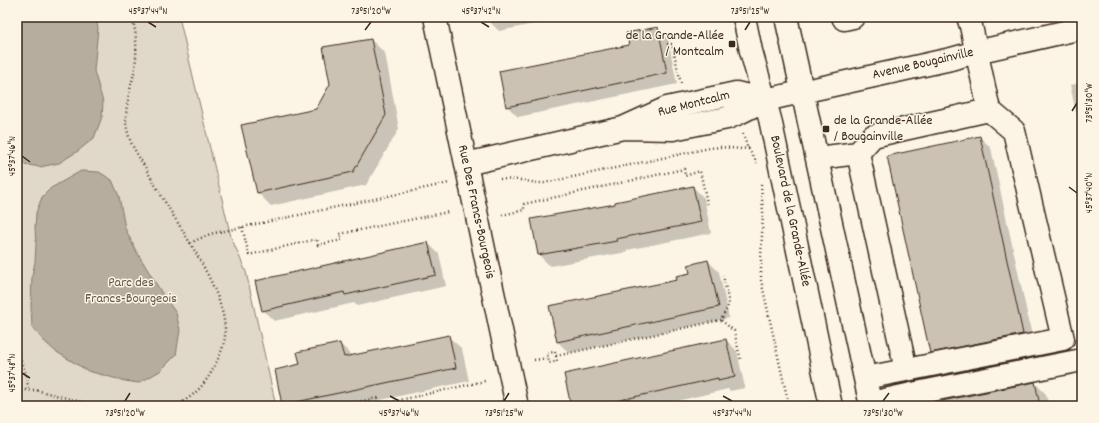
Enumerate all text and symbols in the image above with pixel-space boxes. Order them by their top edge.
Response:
text: 45°37'44"N [128,5,168,19]
text: 73°51'20"W [351,5,391,19]
text: 45°37'42"N [461,5,501,19]
text: 73°51'25"W [731,5,770,19]
place label: de la Grande-Allée / Montcalm [626,26,724,62]
marker: de la Grande-Allée / Montcalm [727,39,737,49]
street label: Avenue Bougainville [870,43,976,85]
text: 73°51'30"W [1083,83,1097,123]
street label: Rue Montcalm [656,85,732,123]
place label: de la Grande-Allée / Bougainville [834,111,932,147]
marker: de la Grande-Allée / Bougainville [821,124,831,134]
street label: Boulevard de la Grande-Allée [764,134,816,288]
text: 45°37'46"N [6,136,20,176]
street label: Rue Des Francs-Bourgeois [452,143,500,281]
text: 45°37'40"N [1083,173,1097,213]
park label: Parc des Francs-Bourgeois [85,273,177,309]
text: 45°37'48"N [6,353,20,392]
text: 73°51'20"W [105,407,145,421]
text: 45°37'46"N [379,407,419,421]
text: 73°51'25"W [485,407,524,421]
text: 45°37'44"N [712,407,752,421]
text: 73°51'30"W [863,407,903,421]

